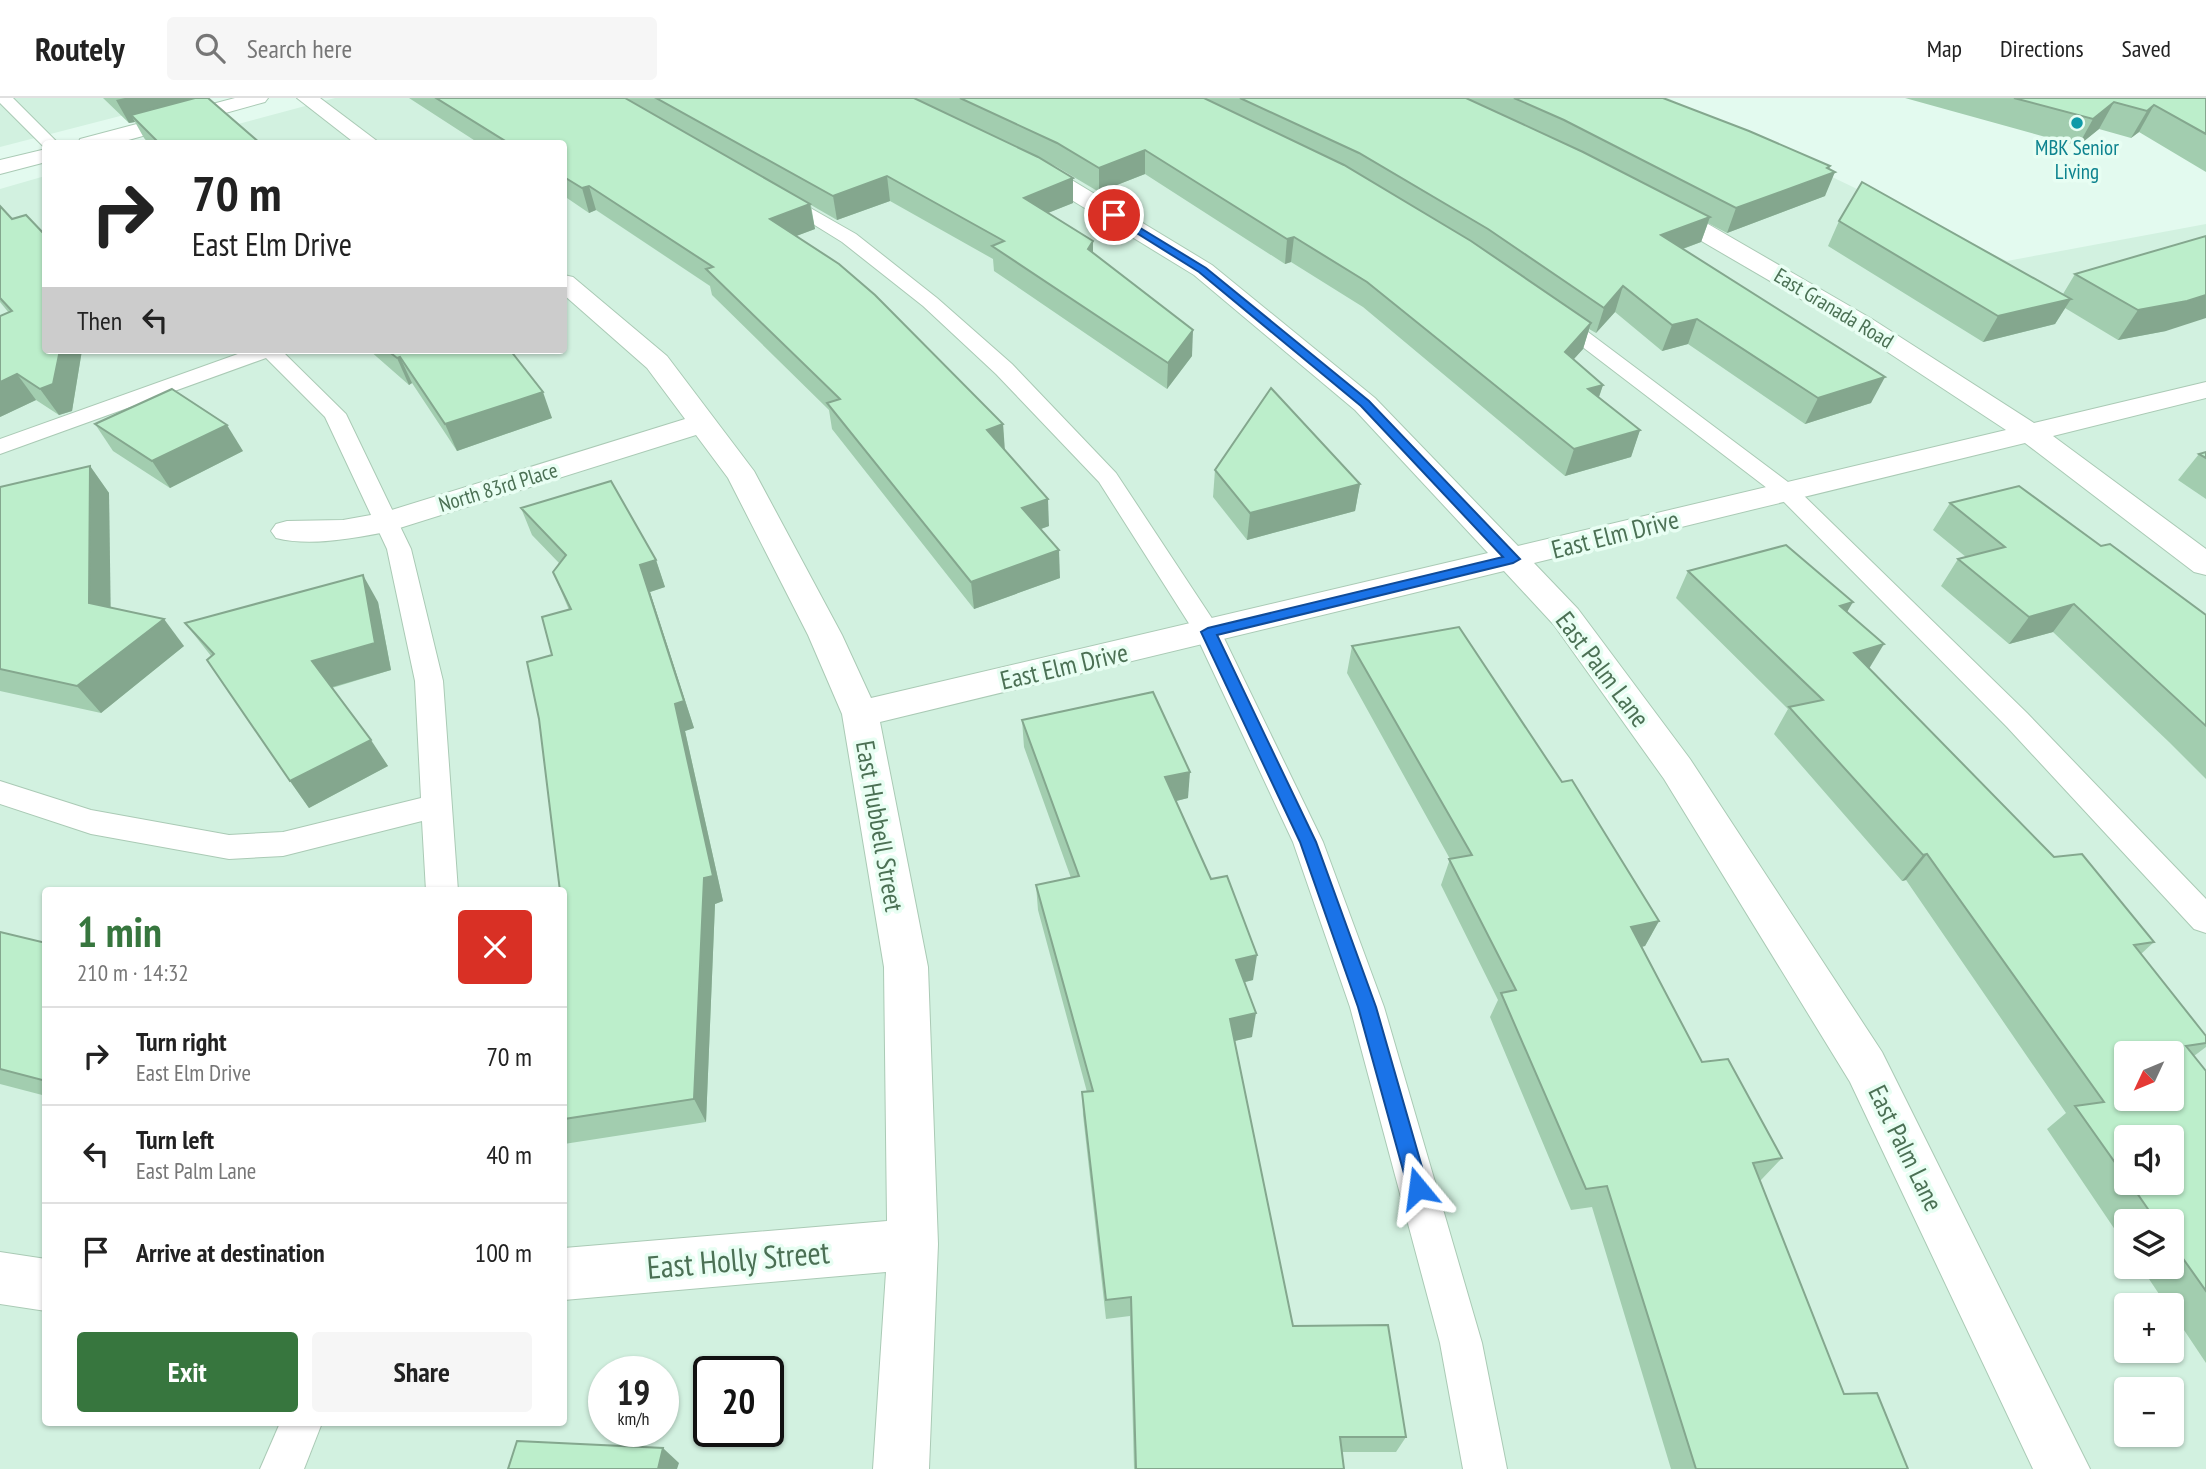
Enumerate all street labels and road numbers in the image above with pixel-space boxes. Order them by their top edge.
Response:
street label: East Granada Road [1769,262,1899,354]
street label: North 83rd Place [435,456,561,518]
street label: East Elm Drive [1548,502,1682,566]
street label: East Palm Lane [1549,605,1657,733]
street label: East Elm Drive [997,635,1131,697]
street label: East Hubbell Street [849,738,911,914]
street label: East Palm Lane [1861,1080,1951,1216]
street label: East Holly Street [645,1230,831,1288]

